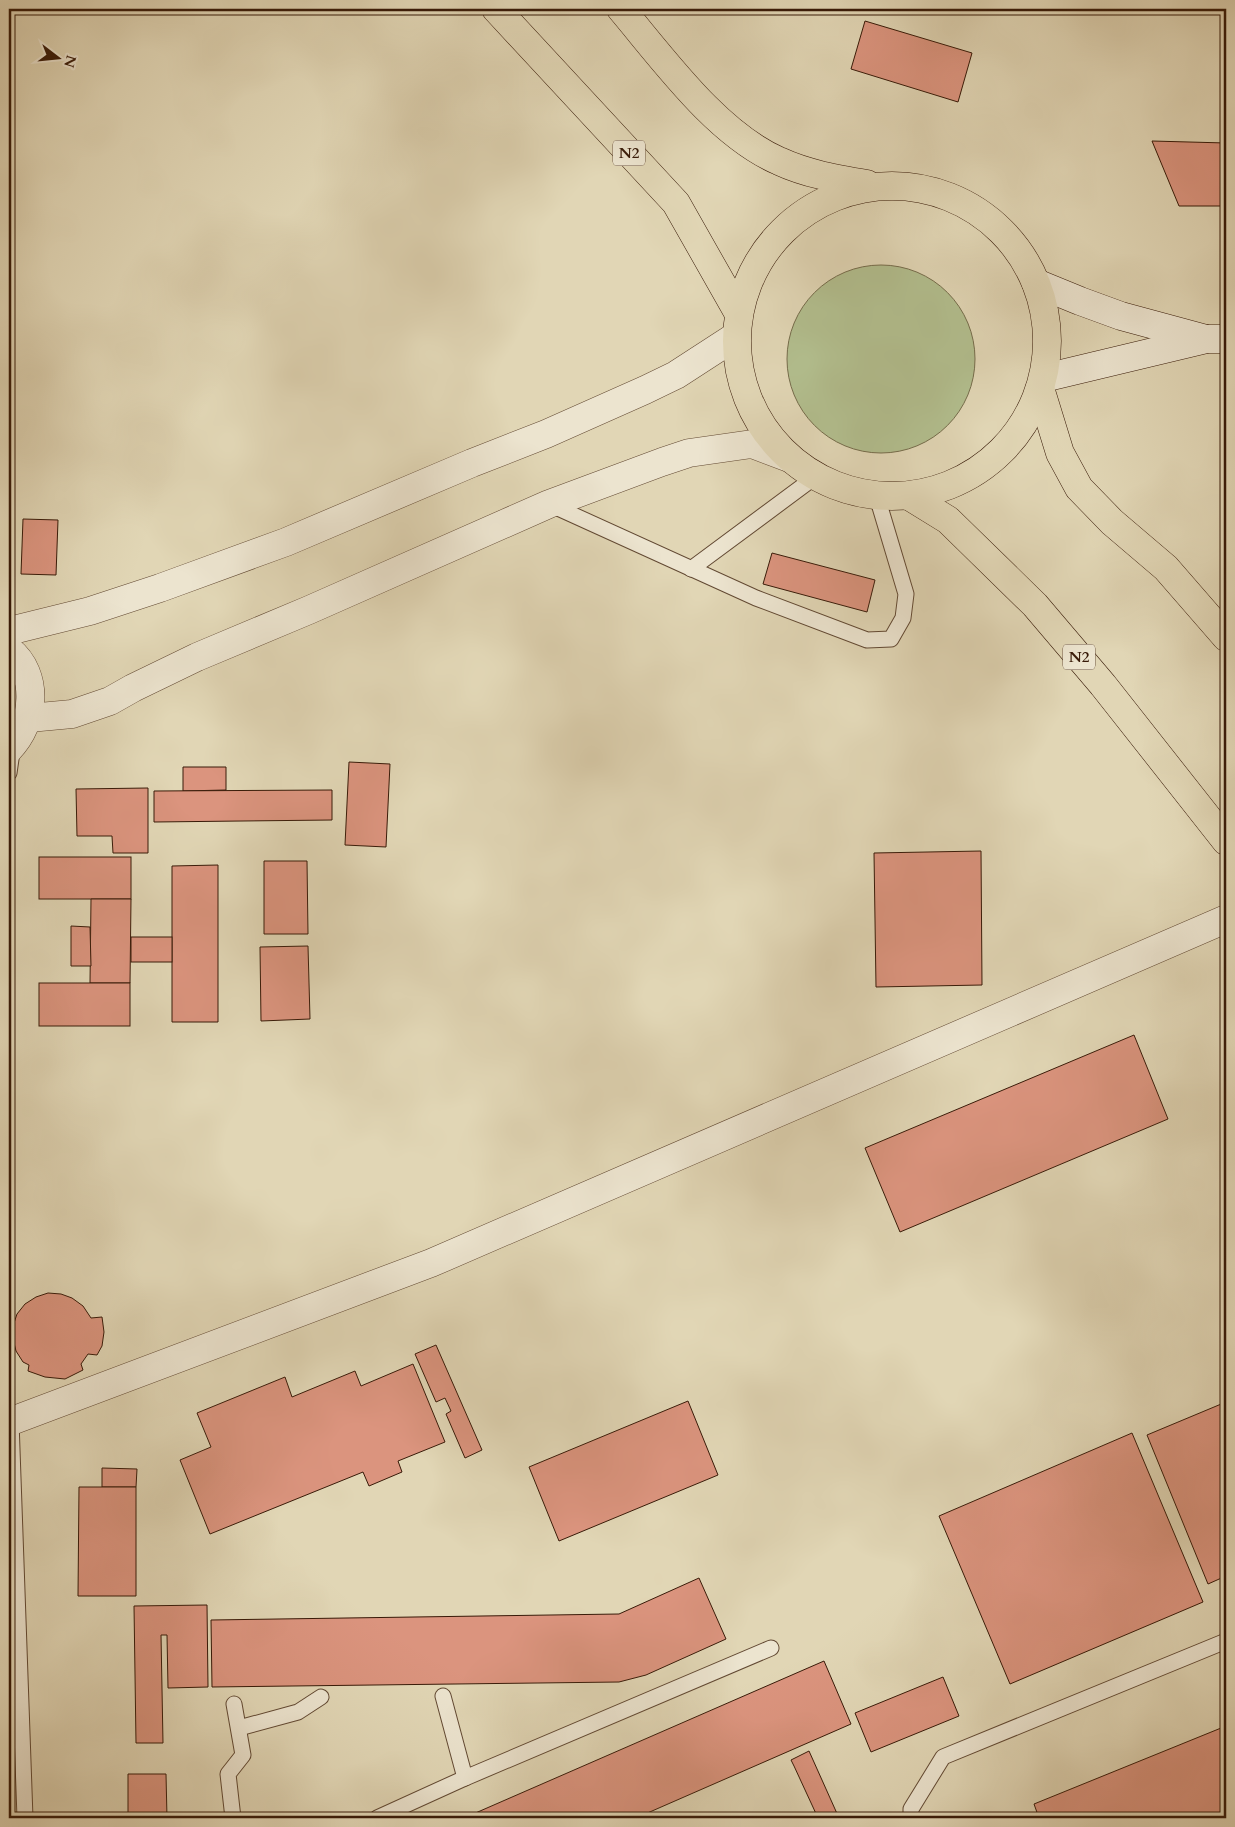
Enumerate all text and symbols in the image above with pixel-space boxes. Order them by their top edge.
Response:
north arrow [32,32,82,82]
text: N [59,53,81,70]
road number: N2 [613,140,645,166]
road number: N2 [1063,644,1095,670]

